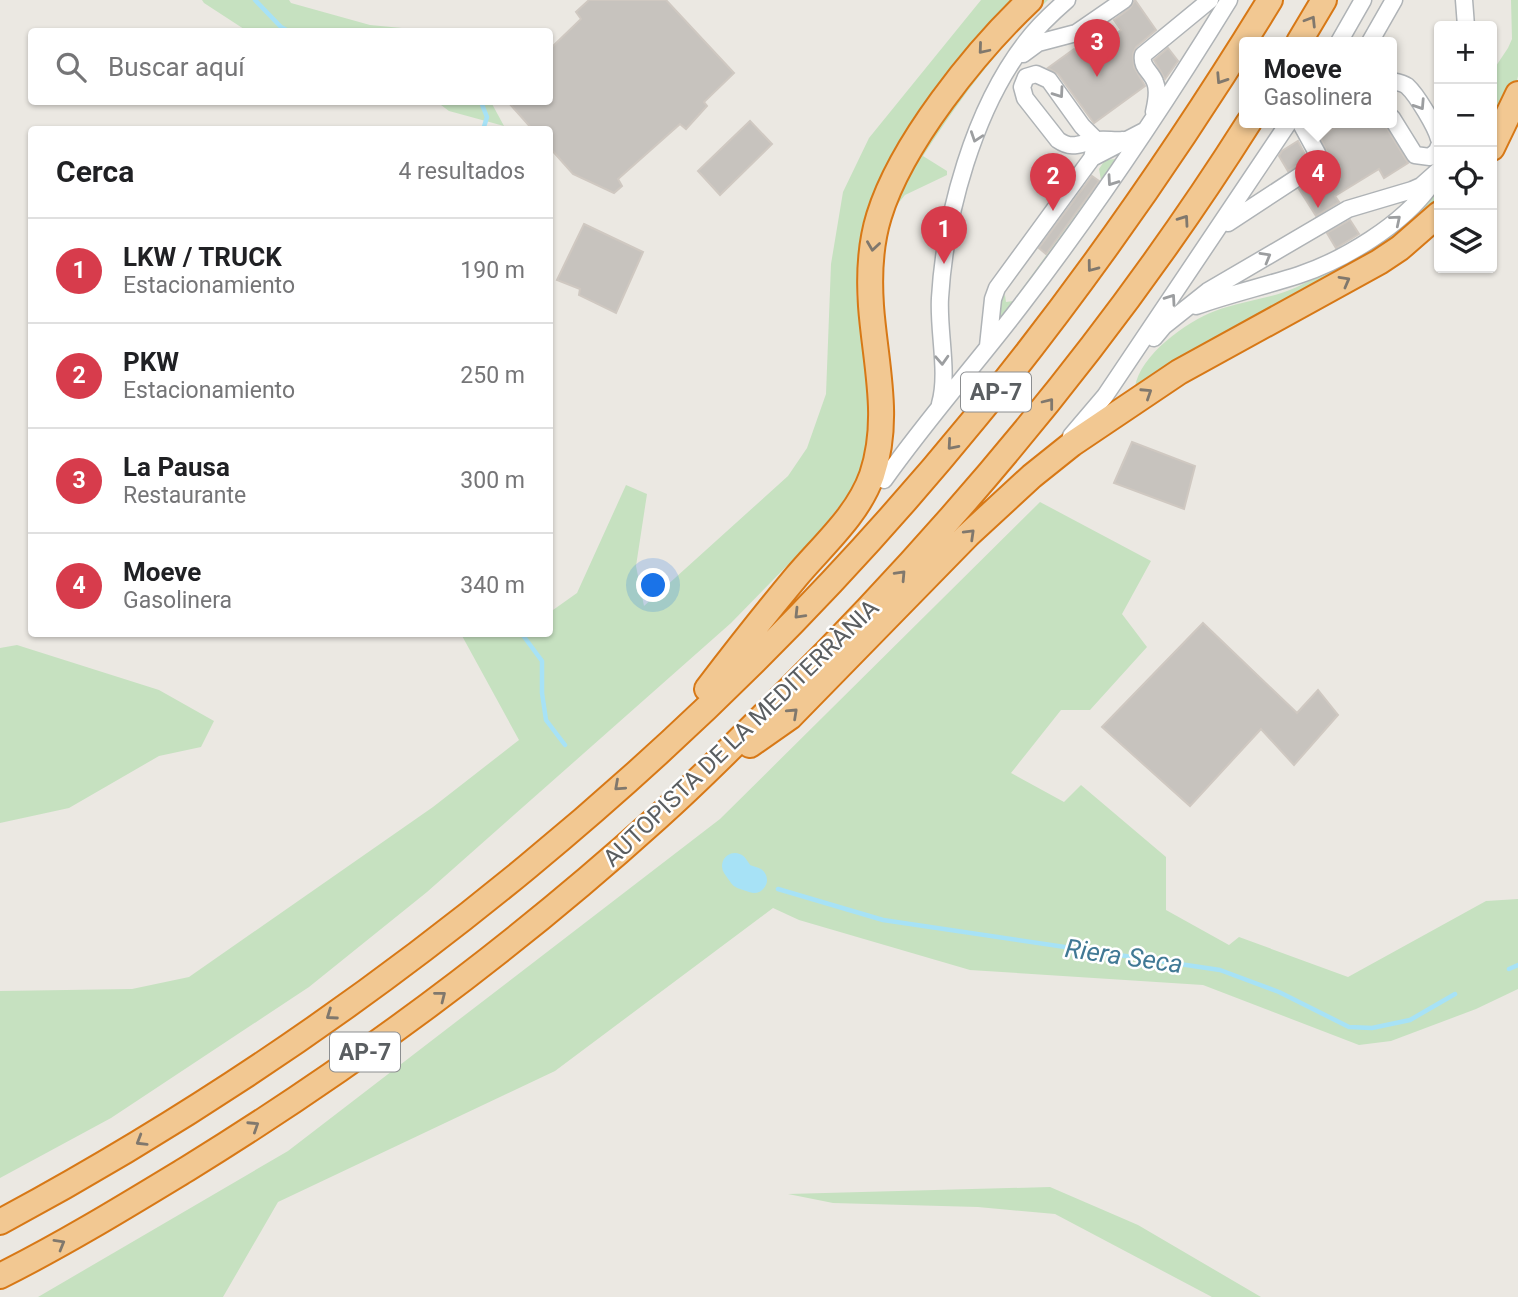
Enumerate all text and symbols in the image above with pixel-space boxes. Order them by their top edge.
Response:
one-way arrow [1303,15,1316,28]
pin: 3 [1074,19,1120,77]
map controls [1434,21,1497,273]
button: + [1434,21,1497,84]
search box [28,28,553,105]
popup [1239,37,1397,128]
one-way arrow [979,41,991,54]
icon: search [52,48,90,86]
text: Buscar aquí [108,52,245,82]
text: Moeve [1263,54,1342,84]
one-way arrow [1217,71,1229,84]
text: Gasolinera [1263,84,1373,111]
button: − [1434,84,1497,147]
one-way arrow [1050,85,1063,98]
one-way arrow [1412,97,1424,110]
one-way arrow [970,130,984,142]
button: locate [1434,147,1497,210]
pin: 4 [1295,150,1341,208]
pin: 2 [1030,153,1076,211]
text: Cerca [56,154,134,189]
text: 4 resultados [398,158,525,185]
one-way arrow [1108,173,1120,186]
pin: 1 [921,206,967,264]
button: layers [1434,210,1497,273]
one-way arrow [1176,215,1188,228]
one-way arrow [1388,216,1401,228]
one-way arrow [866,240,881,252]
text: LKW / TRUCK [123,242,282,272]
one-way arrow [1259,252,1272,265]
text: 1 [72,257,86,284]
text: 190 m [460,257,525,284]
one-way arrow [1088,259,1101,271]
text: Estacionamiento [123,272,295,299]
one-way arrow [1338,276,1350,289]
one-way arrow [1163,294,1175,307]
text: PKW [123,347,179,377]
one-way arrow [934,355,949,366]
text: 2 [72,362,86,389]
text: 250 m [460,362,525,389]
road number: AP-7 [961,372,1031,412]
text: Estacionamiento [123,377,295,404]
one-way arrow [1140,389,1153,402]
one-way arrow [1040,398,1053,410]
one-way arrow [948,437,960,450]
text: La Pausa [123,452,230,482]
text: 3 [72,467,86,494]
text: 300 m [460,467,525,494]
text: Restaurante [123,482,246,509]
one-way arrow [962,529,975,542]
text: Moeve [123,557,201,587]
your location [636,568,670,602]
one-way arrow [892,571,905,584]
text: 4 [72,572,86,599]
text: 340 m [460,572,525,599]
text: Gasolinera [123,587,232,614]
street label: AUTOPISTA DE LA MEDITERRÀNIA [598,594,885,872]
one-way arrow [795,606,808,619]
one-way arrow [785,709,798,721]
one-way arrow [614,778,627,791]
water label: Riera Seca [1063,933,1185,979]
one-way arrow [433,991,445,1004]
one-way arrow [326,1007,339,1019]
road number: AP-7 [330,1032,400,1072]
one-way arrow [247,1121,260,1134]
one-way arrow [135,1132,148,1145]
one-way arrow [53,1239,65,1252]

